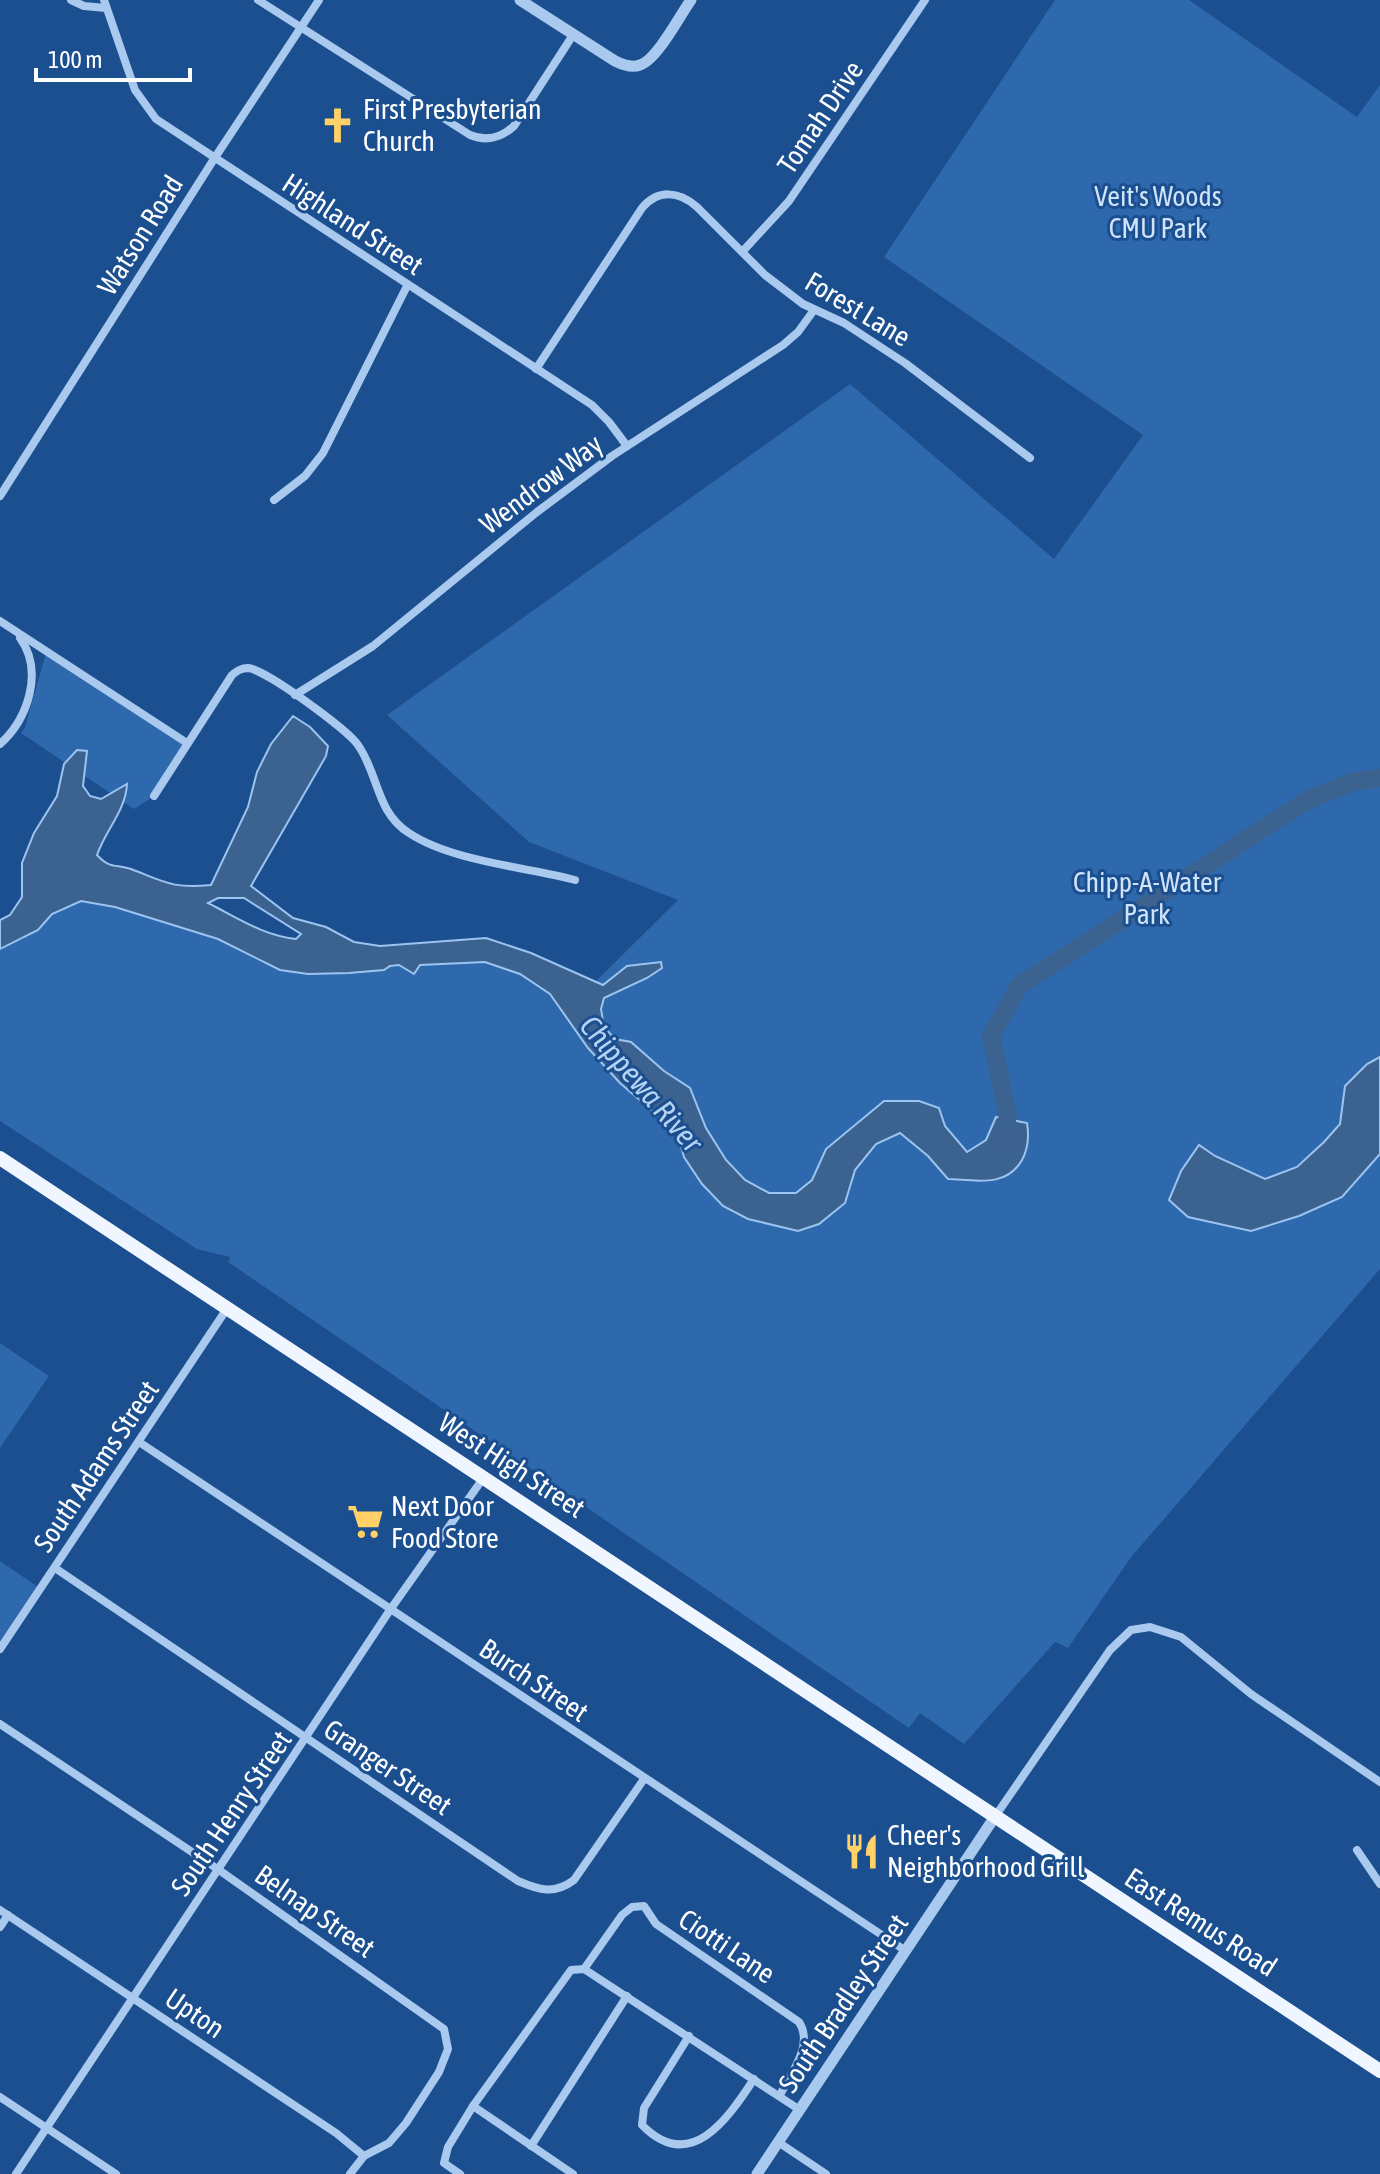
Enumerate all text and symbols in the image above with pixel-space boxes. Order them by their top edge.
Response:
scale bar [36,32,190,82]
text: 100 m [48,46,102,73]
street label: Tomah Drive [771,55,869,179]
place label: First Presbyterian Church [363,93,542,157]
church icon: First Presbyterian Church [318,106,356,144]
street label: Highland Street [277,167,429,281]
street label: Watson Road [91,170,189,300]
park label: Veit's Woods CMU Park [1094,180,1222,244]
street label: Forest Lane [800,265,916,353]
street label: Wendrow Way [474,428,608,540]
park label: Chipp-A-Water Park [1073,866,1222,930]
water label: Chippewa River [574,1008,711,1159]
street label: South Adams Street [27,1374,165,1558]
street label: West High Street [433,1406,591,1524]
place label: Next Door Food Store [391,1490,499,1554]
supermarket icon: Next Door Food Store [346,1503,384,1541]
street label: Burch Street [474,1632,594,1728]
street label: Granger Street [318,1713,458,1821]
street label: South Henry Street [164,1725,298,1901]
place label: Cheer's Neighborhood Grill [887,1819,1085,1883]
restaurant icon: Cheer's Neighborhood Grill [842,1832,880,1870]
street label: Belnap Street [249,1858,381,1964]
street label: East Remus Road [1119,1861,1283,1983]
street label: Ciotti Lane [673,1902,781,1990]
street label: South Bradley Street [772,1908,914,2098]
street label: Upton [159,1982,231,2044]

